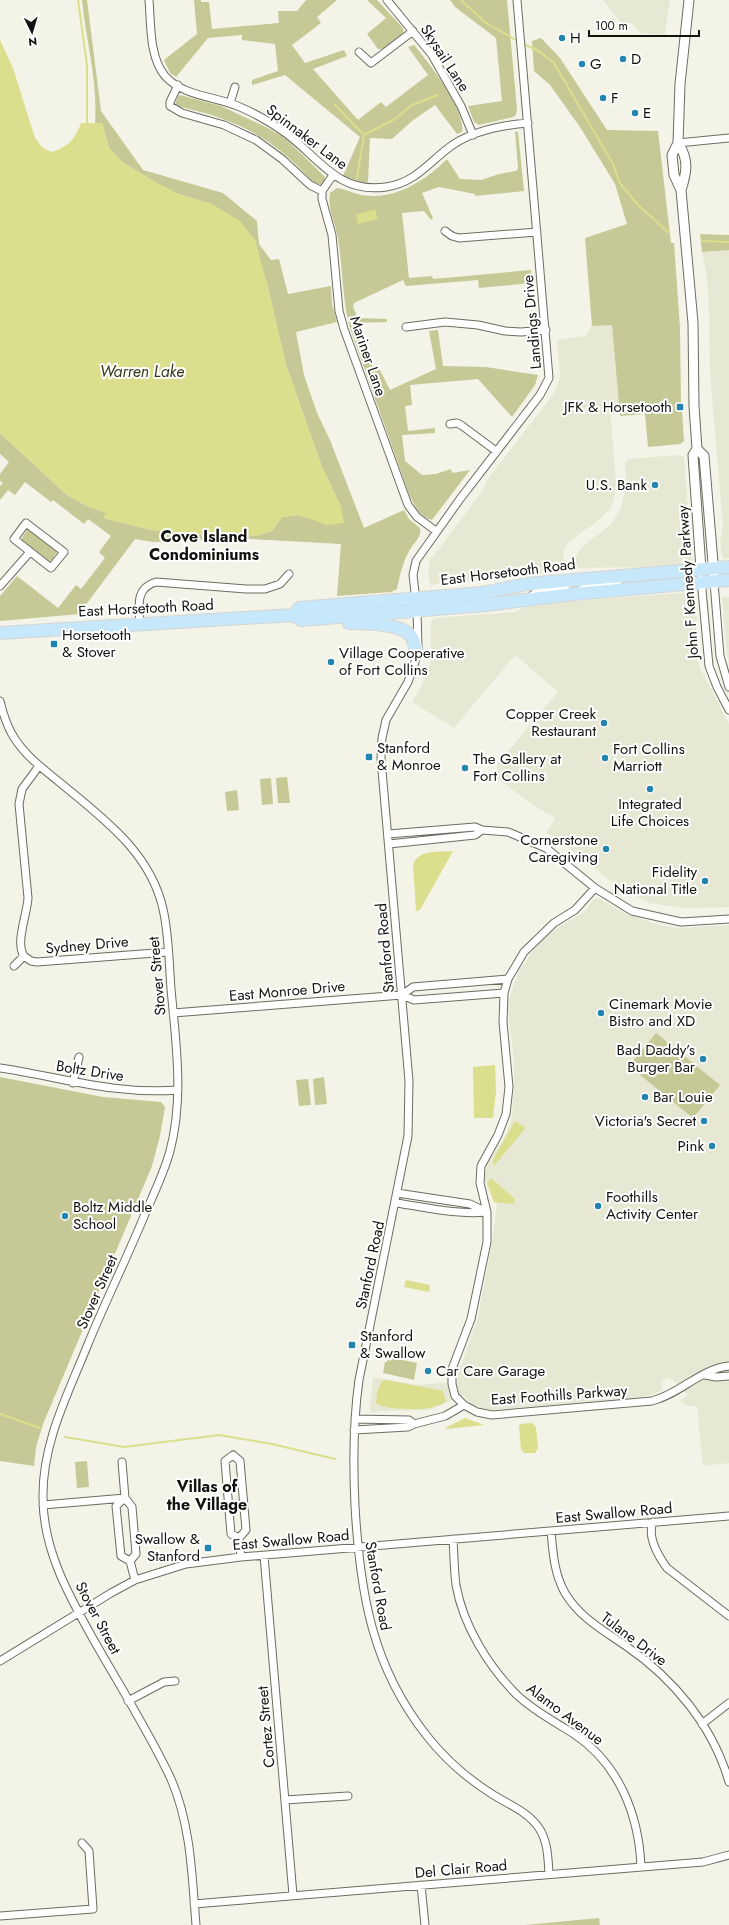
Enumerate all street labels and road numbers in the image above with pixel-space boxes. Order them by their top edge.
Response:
street label: Skysail Lane [415,20,475,96]
street label: Spinnaker Lane [262,99,353,175]
street label: Landings Drive [517,274,547,370]
street label: Mariner Lane [344,313,392,399]
street label: John F Kennedy Parkway [672,504,704,661]
street label: East Horsetooth Road [439,553,577,591]
street label: East Horsetooth Road [78,593,214,623]
street label: Stanford Road [370,902,400,994]
street label: Sydney Drive [45,930,130,960]
street label: Stover Street [143,935,171,1016]
street label: East Monroe Drive [228,975,346,1007]
street label: Boltz Drive [55,1055,126,1087]
street label: Stanford Road [350,1219,390,1311]
street label: Stover Street [71,1251,123,1333]
street label: East Foothills Parkway [490,1379,628,1411]
street label: East Swallow Road [555,1497,673,1529]
street label: East Swallow Road [232,1524,350,1556]
street label: Stanford Road [359,1540,397,1632]
street label: Stover Street [70,1578,127,1659]
street label: Tulane Drive [596,1607,672,1671]
street label: Alamo Avenue [522,1678,608,1751]
street label: Cortez Street [251,1685,281,1769]
street label: Del Clair Road [414,1854,508,1884]

